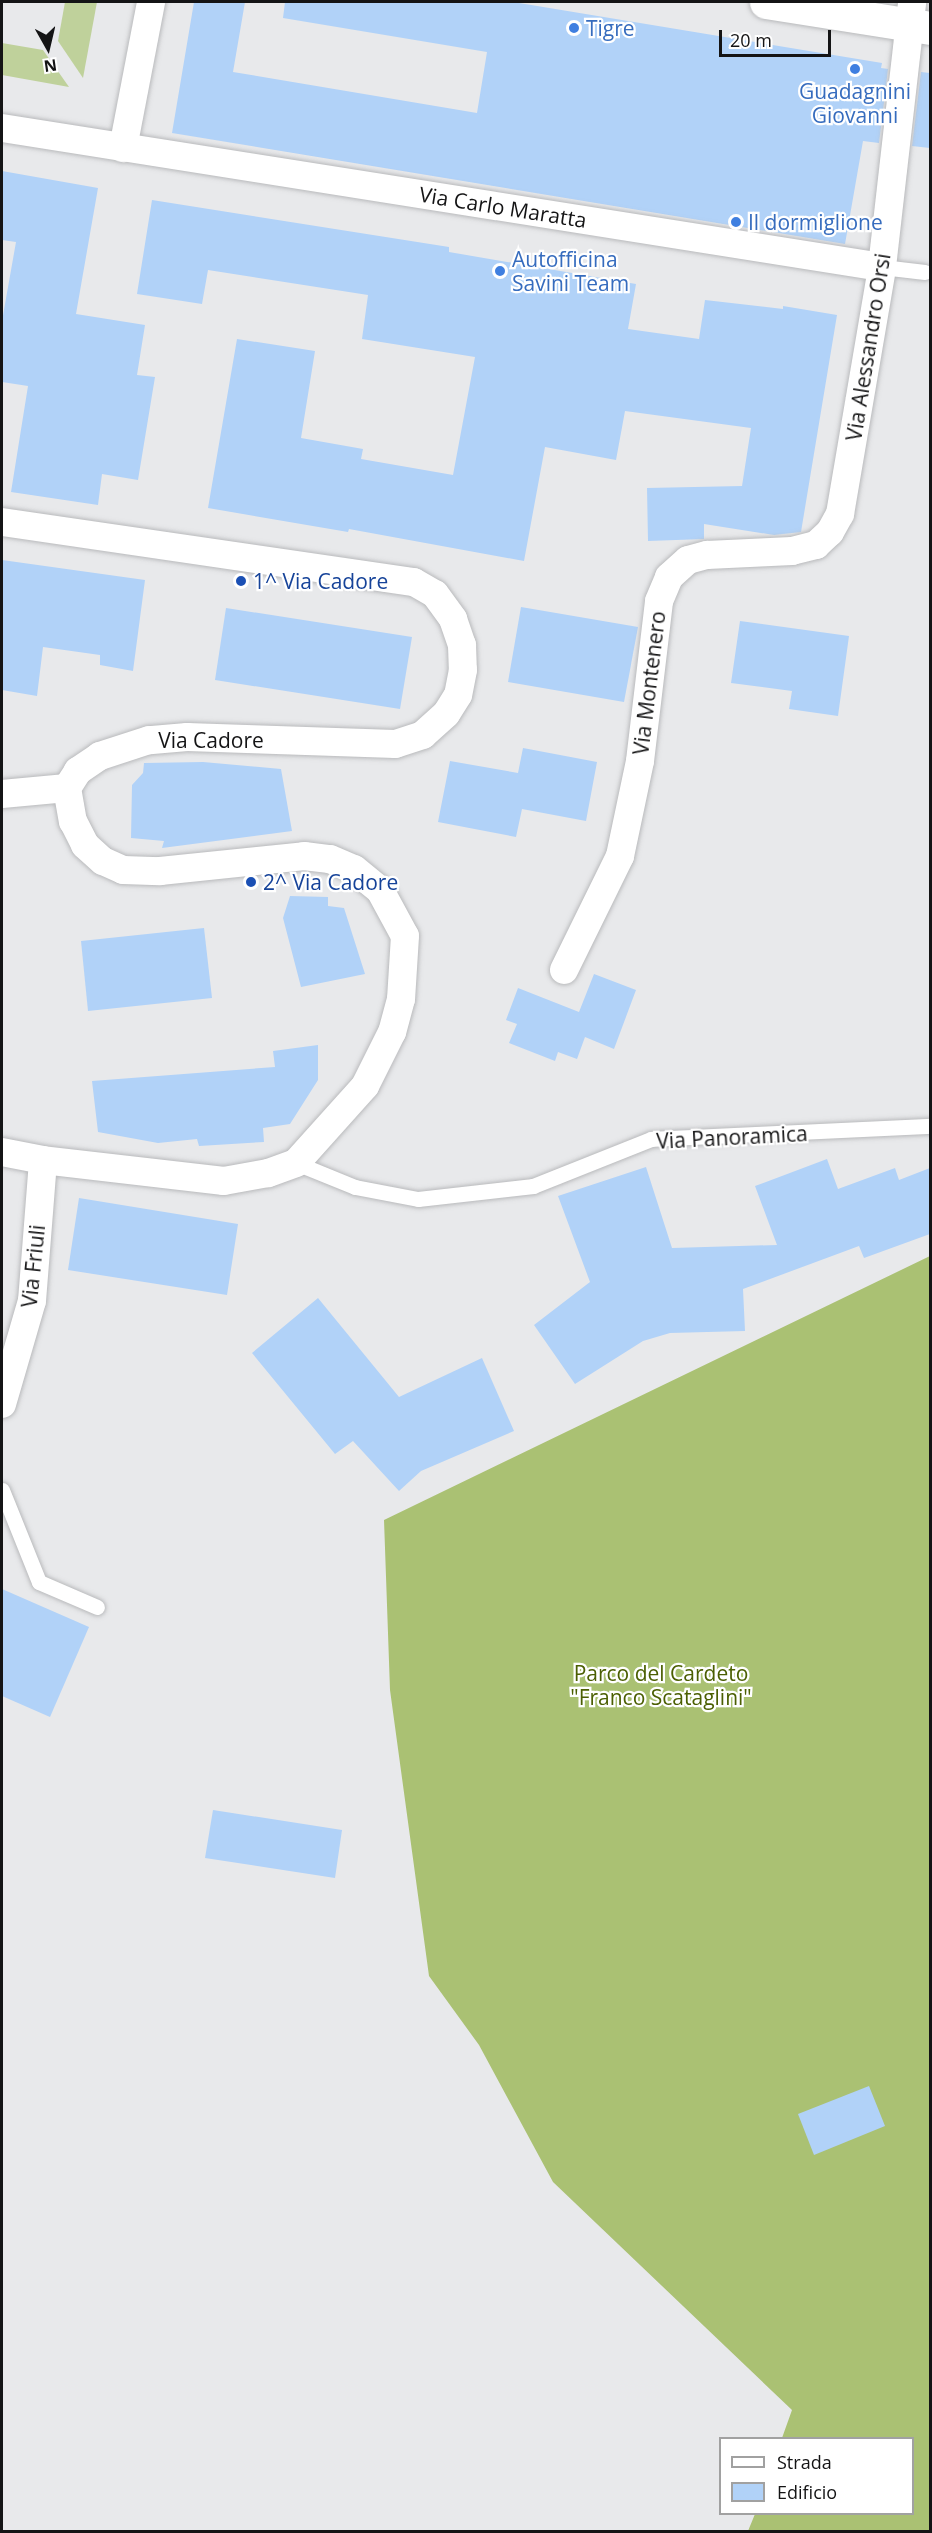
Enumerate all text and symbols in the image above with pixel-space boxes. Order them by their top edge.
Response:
place label: Tigre [586,15,635,41]
north arrow [18,18,78,78]
scale bar [722,18,834,56]
marker: Tigre [567,21,581,35]
text: 20 m [730,28,772,52]
text: N [43,54,58,78]
marker: Guadagnini Giovanni [848,62,862,76]
place label: Guadagnini Giovanni [799,78,911,128]
street label: Via Carlo Maratta [417,181,589,233]
place label: Il dormiglione [748,209,883,235]
marker: Il dormiglione [729,215,743,229]
place label: Autofficina Savini Team [512,246,629,296]
street label: Via Alessandro Orsi [841,251,895,443]
marker: Autofficina Savini Team [493,264,507,278]
place label: 1^ Via Cadore [253,568,388,594]
marker: 1^ Via Cadore [234,574,248,588]
street label: Via Montenero [628,610,670,756]
street label: Via Cadore [158,727,264,753]
place label: 2^ Via Cadore [263,869,398,895]
marker: 2^ Via Cadore [244,875,258,889]
street label: Via Panoramica [656,1120,808,1154]
street label: Via Friuli [16,1223,50,1309]
park label: Parco del Cardeto "Franco Scataglini" [570,1660,752,1710]
legend [719,2437,914,2515]
text: Strada [777,2450,832,2474]
text: Edificio [777,2480,837,2504]

